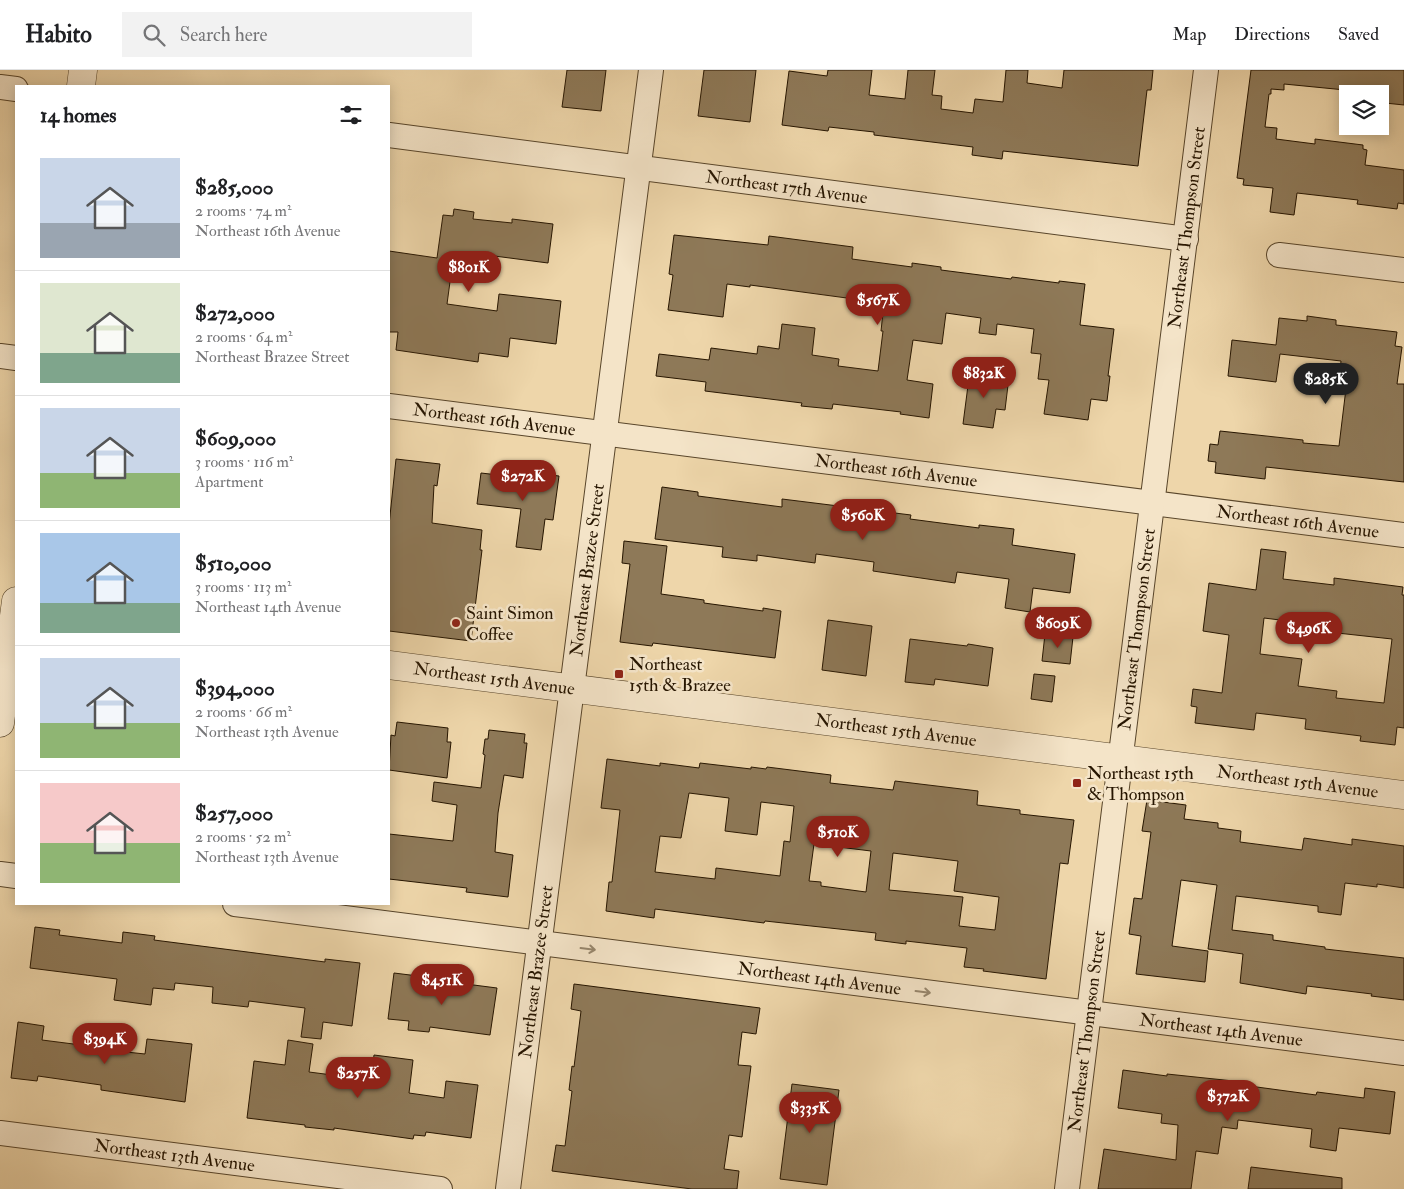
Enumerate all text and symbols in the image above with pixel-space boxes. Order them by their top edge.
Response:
search box [122,12,472,57]
text: Habito [25,19,92,50]
icon: search [140,21,168,49]
text: Search here [180,23,268,47]
text: Map [1173,23,1206,46]
text: Directions [1234,23,1310,46]
text: Saved [1338,23,1379,46]
map controls [1339,85,1389,135]
button: layers [1339,85,1389,135]
icon: filters [337,101,365,129]
text: 14 homes [40,102,117,129]
street label: Northeast Thompson Street [1163,125,1211,330]
street label: Northeast 17th Avenue [704,165,869,209]
text: $285,000 [195,174,274,201]
icon: home [80,178,140,238]
text: 2 rooms · 74 m² [195,201,291,221]
text: Northeast 16th Avenue [195,221,340,241]
pin: $801K [434,250,504,293]
text: $801K [448,257,490,277]
pin: $567K [843,284,913,326]
text: $567K [857,290,899,310]
text: $272,000 [195,300,275,327]
icon: home [80,303,140,363]
text: 2 rooms · 64 m² [195,327,293,347]
text: Northeast Brazee Street [195,347,349,367]
pin: $832K [949,356,1019,399]
pin: $285K [1291,362,1361,405]
text: $832K [963,363,1005,383]
text: $285K [1305,369,1347,389]
street label: Northeast 16th Avenue [411,398,577,442]
text: $609,000 [195,425,276,452]
icon: home [80,428,140,488]
street label: Northeast 16th Avenue [813,449,979,493]
text: 3 rooms · 116 m² [195,452,293,472]
pin: $272K [488,460,558,502]
text: $272K [501,466,545,486]
text: Apartment [195,472,263,492]
street label: Northeast Brazee Street [565,482,610,658]
pin: $560K [828,498,898,541]
street label: Northeast 16th Avenue [1215,500,1381,544]
text: $560K [841,505,885,525]
street label: Northeast Thompson Street [1113,527,1161,732]
text: $510,000 [195,550,272,577]
icon: home [80,553,140,613]
text: 3 rooms · 113 m² [195,577,291,597]
text: Northeast 14th Avenue [195,597,341,617]
place label: Saint Simon Coffee [466,602,554,646]
pin: $609K [1023,606,1093,649]
pin: $496K [1274,612,1344,654]
text: $609K [1036,613,1080,633]
marker: Saint Simon Coffee [450,617,462,629]
text: $496K [1286,618,1332,638]
place label: Northeast 15th & Brazee [629,653,731,697]
street label: Northeast 15th Avenue [412,657,577,701]
marker: Northeast 15th & Brazee [613,668,625,680]
text: $394,000 [195,675,275,702]
icon: home [80,678,140,738]
text: 2 rooms · 66 m² [195,702,292,722]
street label: Northeast 15th Avenue [814,709,978,752]
text: Northeast 13th Avenue [195,722,339,742]
street label: Northeast 15th Avenue [1215,760,1380,804]
place label: Northeast 15th & Thompson [1087,762,1194,806]
marker: Northeast 15th & Thompson [1071,777,1083,789]
text: $257,000 [195,800,273,827]
icon: home [80,803,140,863]
pin: $510K [803,816,873,858]
text: $510K [817,822,859,842]
text: 2 rooms · 52 m² [195,827,291,847]
text: Northeast 13th Avenue [195,847,339,867]
street label: Northeast Brazee Street [514,884,559,1060]
street label: Northeast Thompson Street [1063,929,1111,1133]
one-way arrow [580,944,596,954]
street label: Northeast 14th Avenue [736,957,903,1001]
pin: $451K [407,964,477,1006]
text: $451K [421,970,463,990]
one-way arrow [914,987,930,997]
street label: Northeast 14th Avenue [1138,1008,1304,1052]
pin: $394K [70,1022,140,1065]
text: $394K [83,1029,127,1049]
pin: $257K [323,1056,393,1099]
text: $257K [337,1063,379,1083]
pin: $372K [1193,1080,1263,1122]
text: $372K [1207,1086,1249,1106]
pin: $335K [775,1092,845,1134]
text: $335K [790,1098,830,1118]
street label: Northeast 13th Avenue [93,1134,257,1177]

